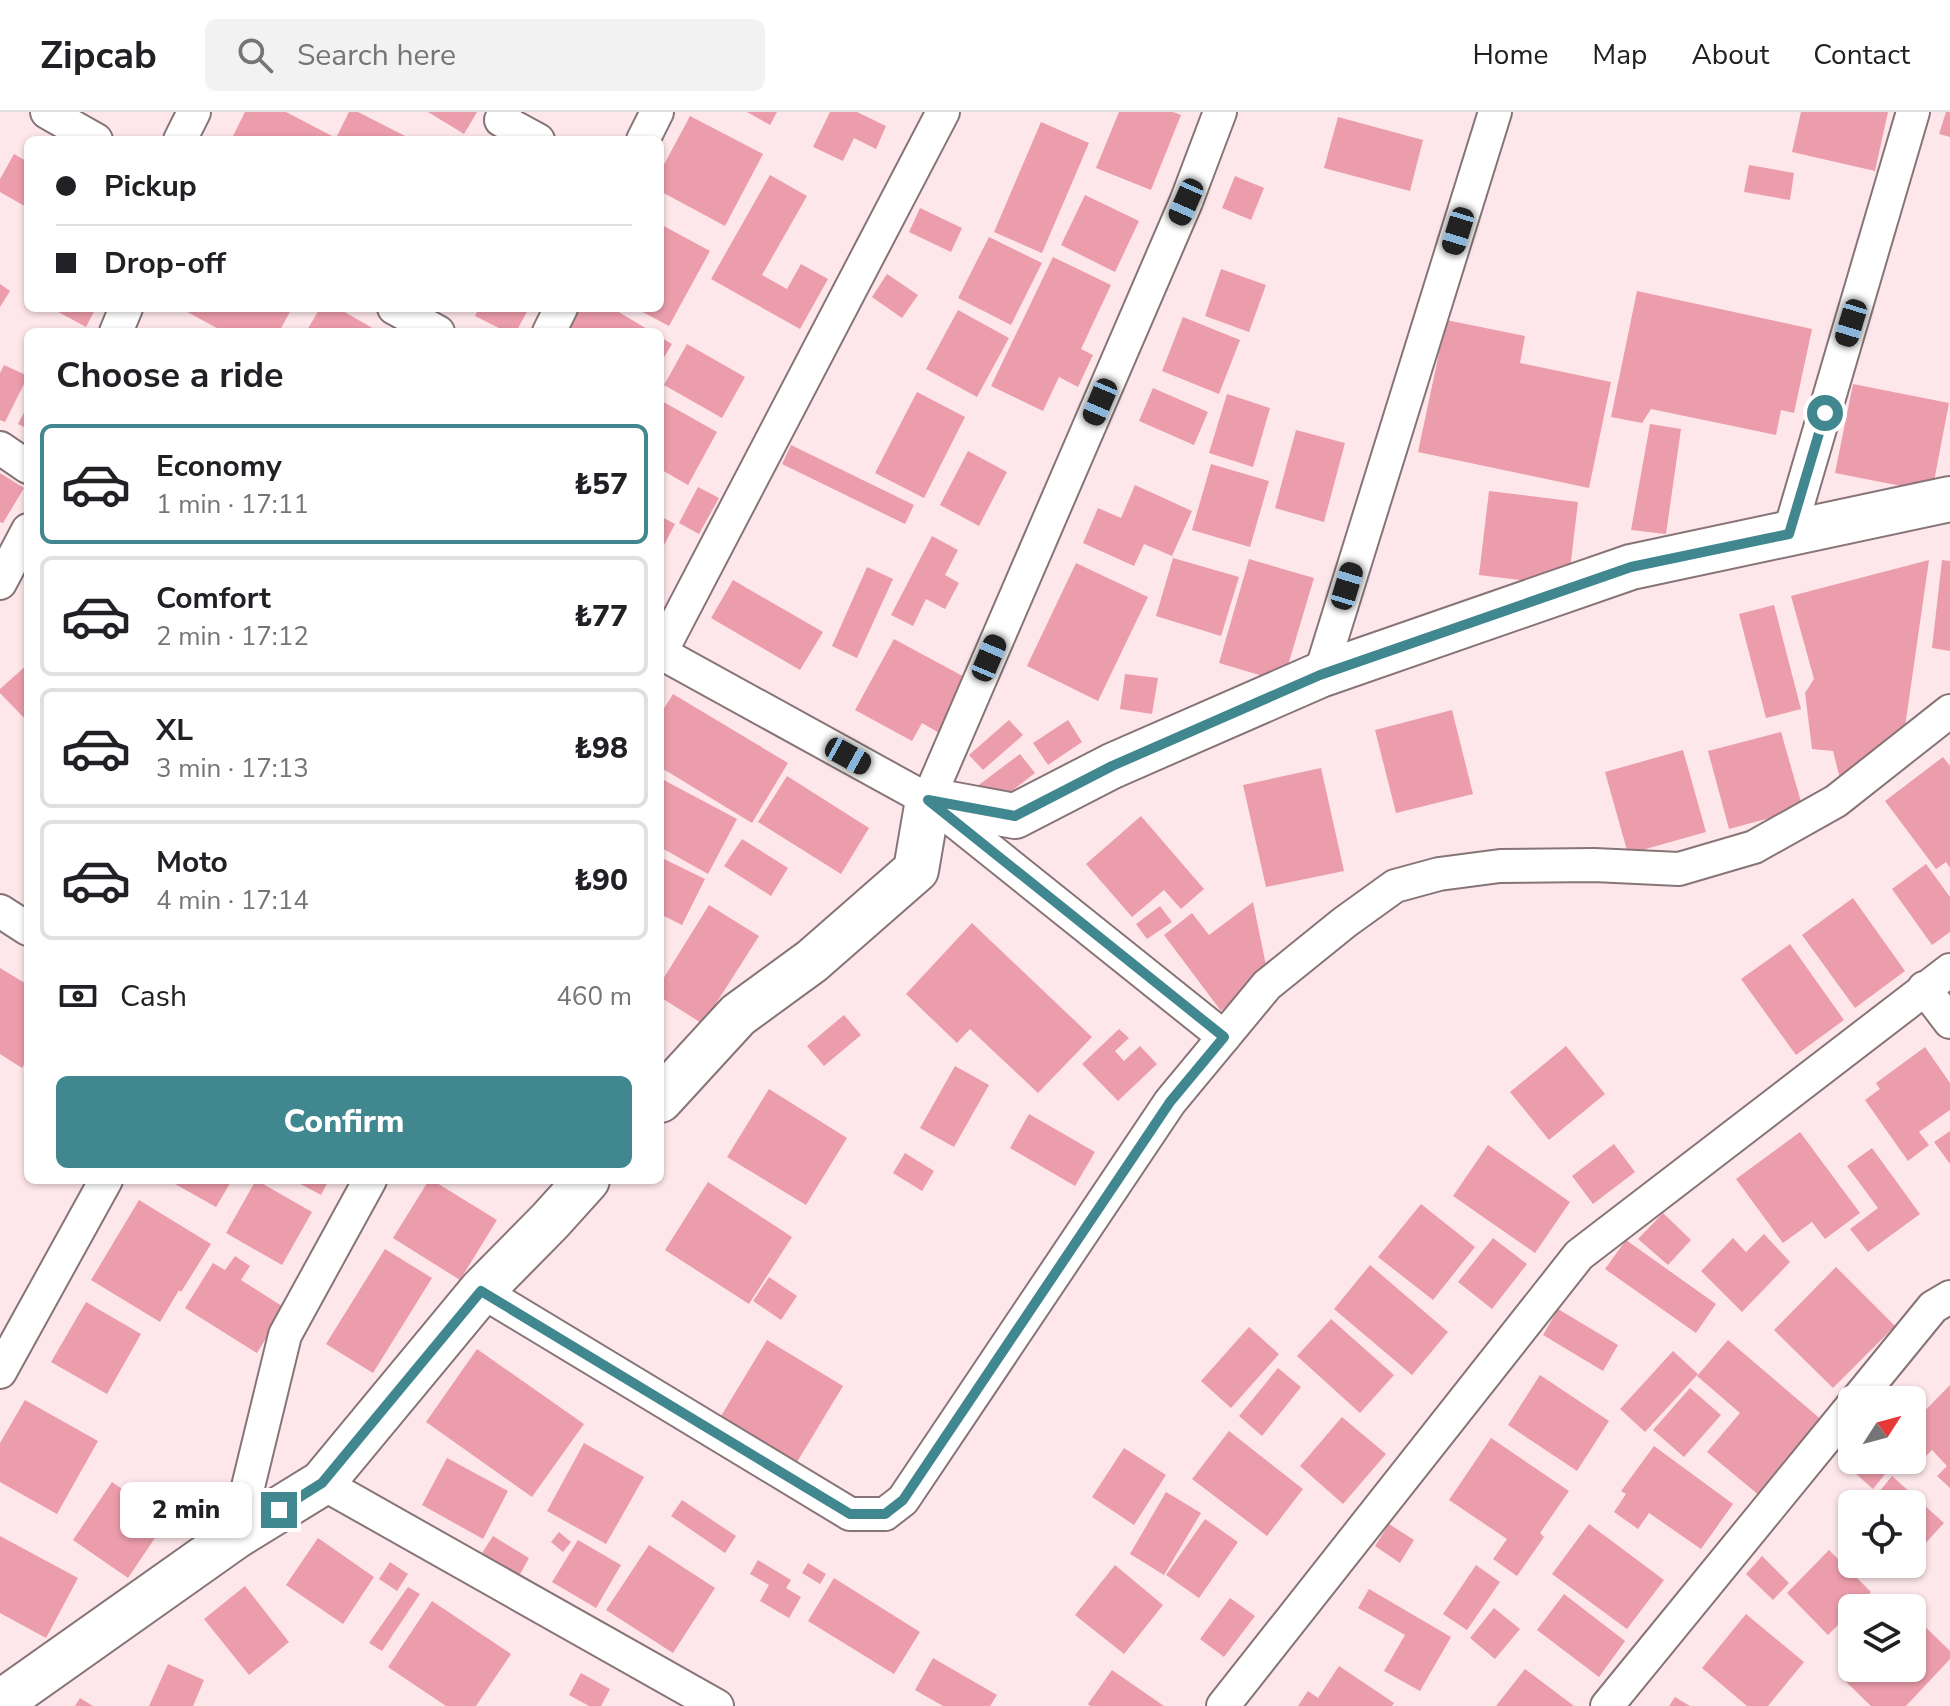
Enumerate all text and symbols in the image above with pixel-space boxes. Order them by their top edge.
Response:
search box [205,19,765,91]
text: Zipcab [40,30,157,81]
icon: search [233,33,277,77]
text: Search here [297,35,456,76]
text: Home [1473,36,1548,74]
text: Map [1592,36,1647,74]
text: About [1691,36,1769,74]
text: Contact [1813,36,1910,74]
text: Pickup [104,166,197,207]
car [1165,175,1207,229]
car [1440,205,1476,257]
text: Drop-off [104,243,226,284]
car [1833,297,1869,349]
text: Choose a ride [56,351,284,400]
car [1080,375,1120,429]
route start [1807,395,1843,431]
text: Economy [156,446,282,487]
icon: car [60,448,132,520]
text: ₺57 [574,464,628,505]
text: 1 min · 17:11 [156,487,309,522]
car [1329,560,1365,612]
text: Comfort [156,578,271,619]
icon: car [60,580,132,652]
text: ₺77 [574,596,628,637]
text: 2 min · 17:12 [156,619,309,654]
car [969,631,1009,685]
text: XL [156,710,193,751]
icon: car [60,712,132,784]
text: ₺98 [574,728,628,769]
car [821,734,875,778]
text: 3 min · 17:13 [156,751,309,786]
text: Moto [156,842,228,883]
icon: car [60,844,132,916]
text: ₺90 [574,860,628,901]
text: 4 min · 17:14 [156,883,309,918]
icon: cash [56,974,100,1018]
text: Cash [120,976,187,1017]
text: 460 m [556,979,632,1014]
button: Confirm [56,1076,632,1168]
north arrow [1838,1386,1926,1474]
map controls [1838,1386,1926,1682]
callout: 2 min [119,1482,251,1538]
button: locate [1838,1490,1926,1578]
text: 2 min [152,1492,220,1527]
route end [261,1492,297,1528]
button: layers [1838,1594,1926,1682]

